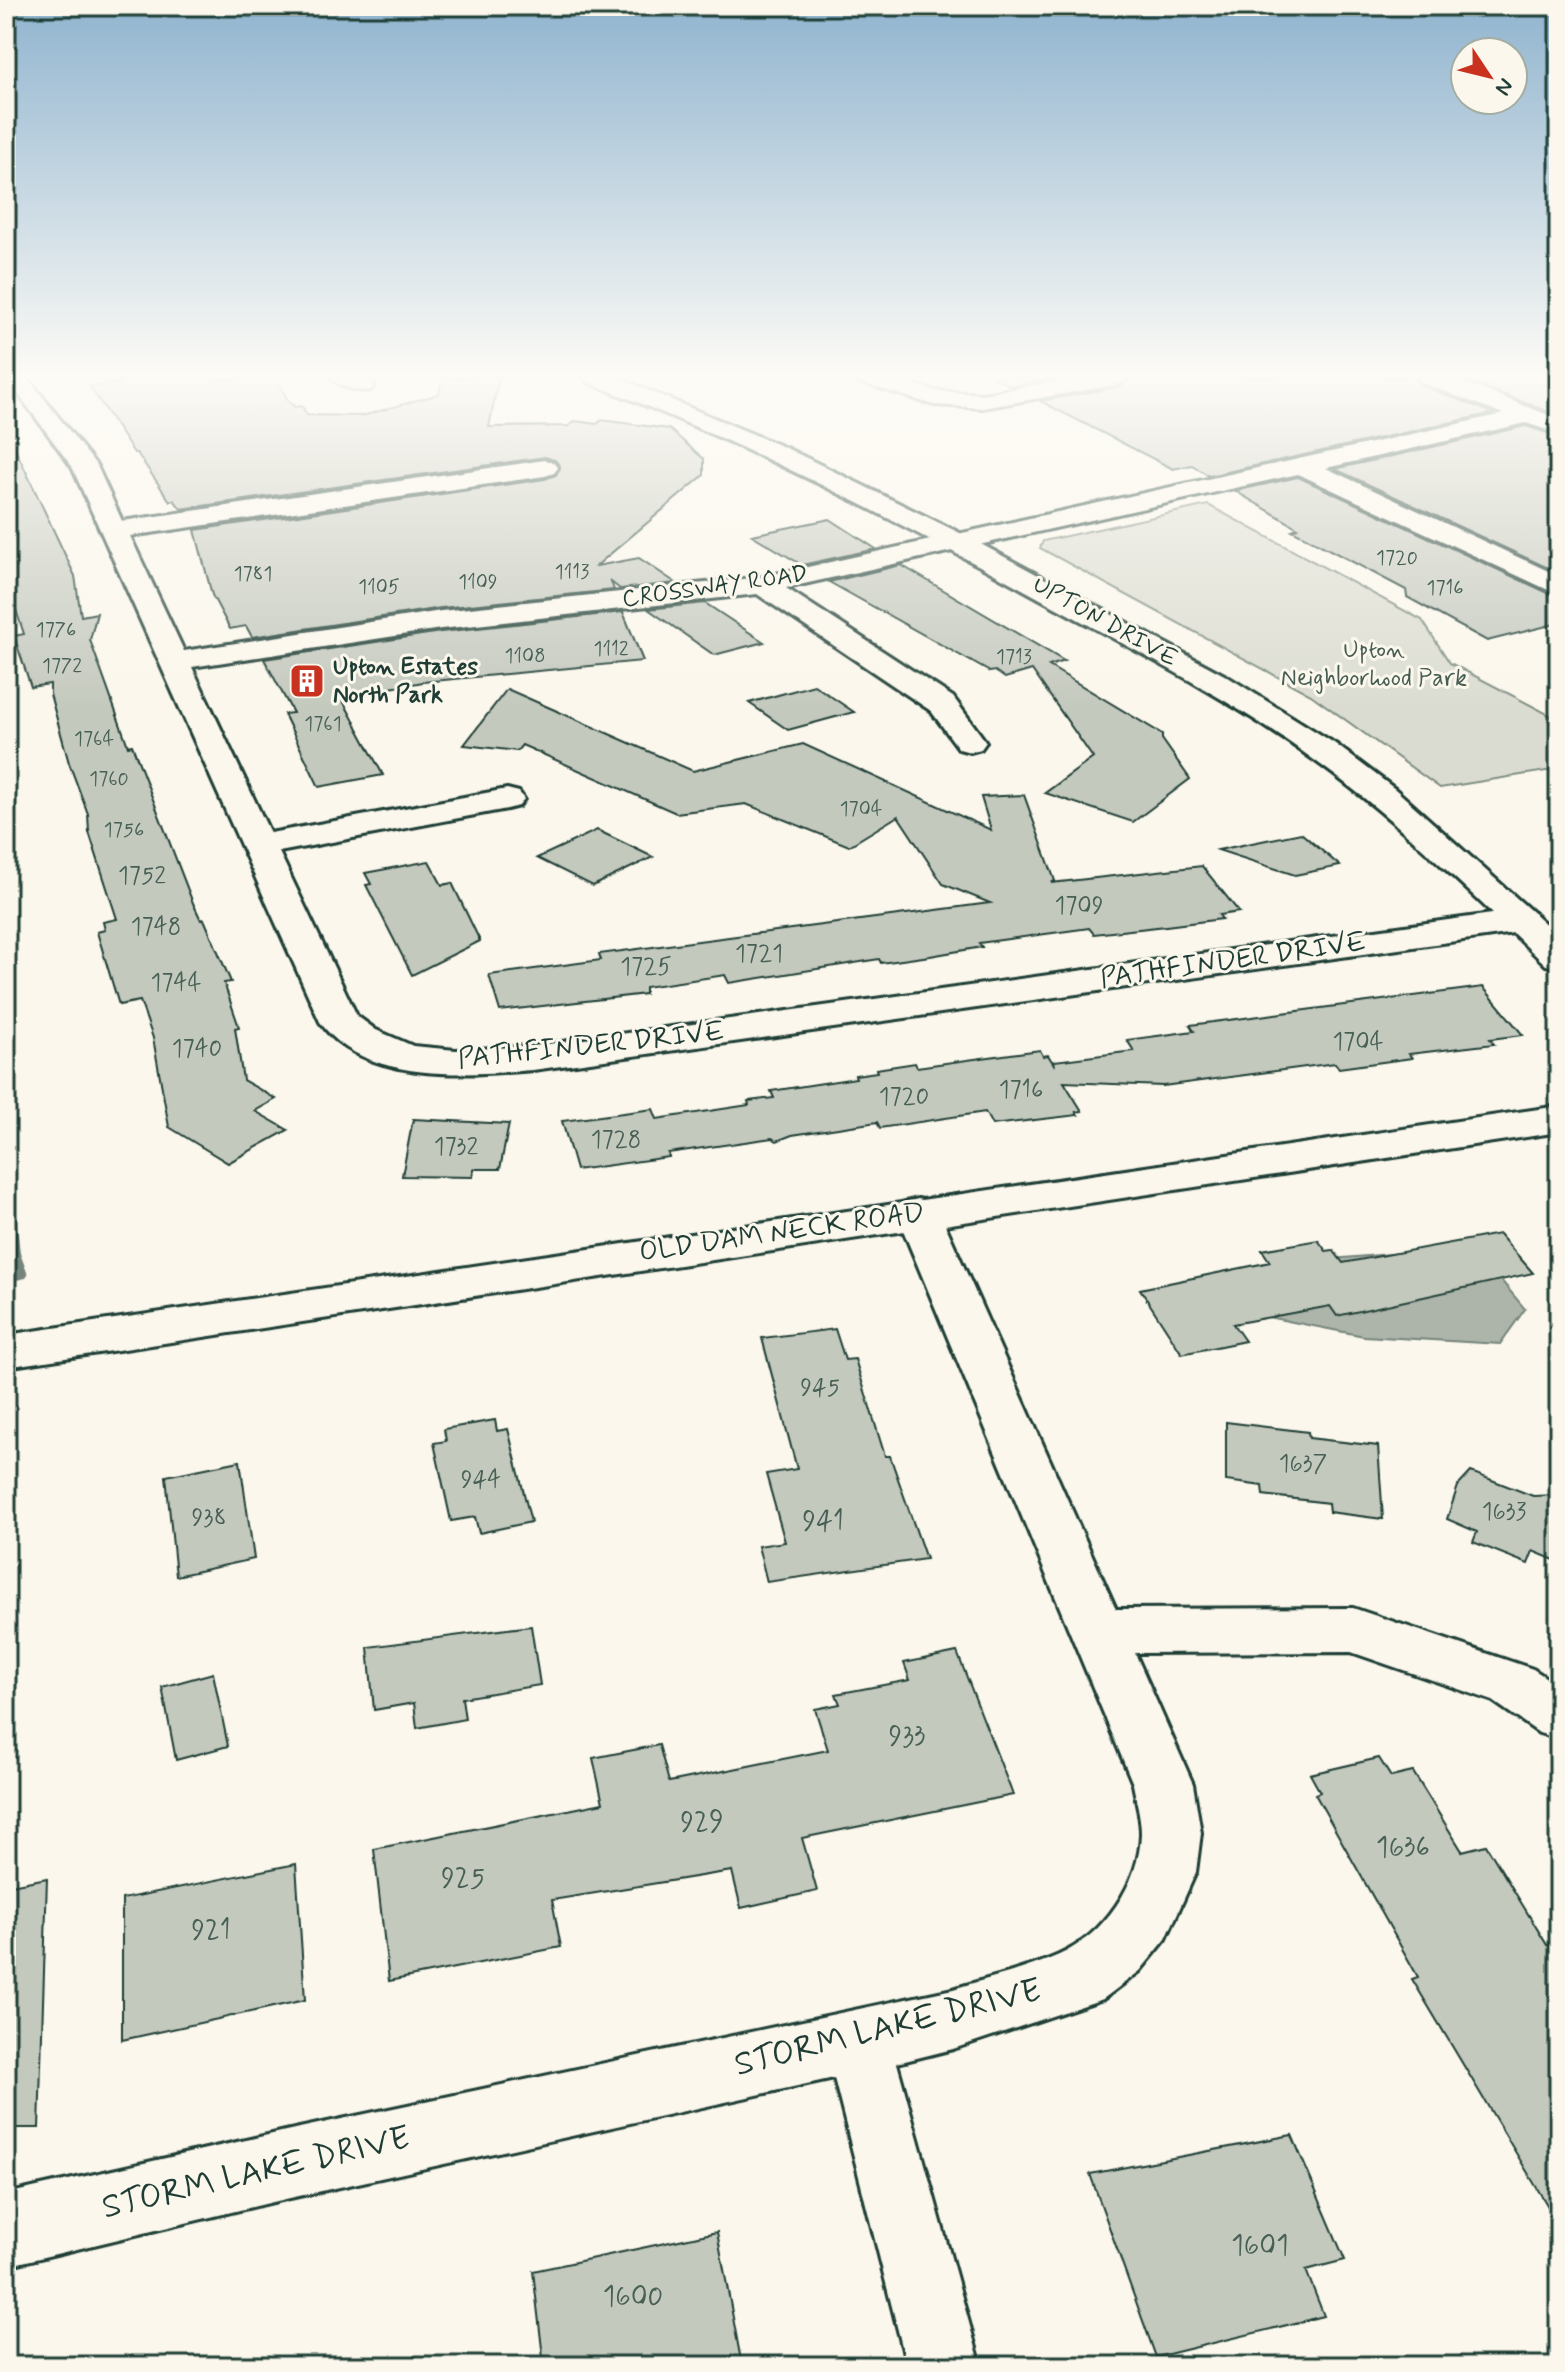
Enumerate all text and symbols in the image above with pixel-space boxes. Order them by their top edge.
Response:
north arrow [1449,36,1529,116]
text: N [1488,72,1519,100]
house number: 1720 [1376,545,1418,572]
house number: 1113 [555,559,589,586]
street label: CROSSWAY ROAD [620,559,810,615]
house number: 1781 [234,561,272,588]
house number: 1109 [458,569,498,596]
street label: UPTON DRIVE [1027,569,1183,675]
house number: 1105 [358,574,400,601]
house number: 1716 [1426,575,1464,602]
house number: 1776 [36,617,76,644]
park label: Upton Neighborhood Park [1281,635,1467,694]
house number: 1112 [593,636,629,663]
house number: 1108 [505,643,545,670]
house number: 1713 [996,644,1032,671]
place label: Upton Estates North Park [333,652,478,711]
house number: 1772 [42,653,82,680]
building icon: Upton Estates North Park [288,662,326,700]
house number: 1761 [304,711,342,738]
house number: 1764 [74,726,114,753]
house number: 1760 [89,766,129,793]
house number: 1704 [840,796,883,823]
house number: 1756 [104,817,144,844]
house number: 1752 [118,861,166,892]
house number: 1709 [1054,891,1104,922]
house number: 1748 [131,912,181,943]
street label: PATHFINDER DRIVE [1098,924,1368,998]
house number: 1721 [735,939,783,970]
house number: 1725 [620,952,672,983]
house number: 1744 [151,968,201,999]
street label: PATHFINDER DRIVE [456,1014,726,1078]
house number: 1704 [1332,1027,1384,1058]
house number: 1740 [172,1034,222,1065]
house number: 1716 [999,1075,1043,1106]
house number: 1720 [879,1082,929,1113]
house number: 1728 [591,1125,641,1156]
house number: 1732 [434,1132,478,1163]
street label: OLD DAM NECK ROAD [637,1195,927,1271]
house number: 945 [800,1373,840,1404]
house number: 1637 [1279,1449,1327,1480]
house number: 944 [461,1465,501,1496]
house number: 1633 [1482,1497,1526,1528]
house number: 938 [192,1503,226,1534]
house number: 941 [802,1504,844,1541]
house number: 933 [888,1719,926,1756]
house number: 929 [680,1805,724,1842]
house number: 1636 [1376,1830,1430,1867]
house number: 925 [441,1861,485,1898]
house number: 921 [191,1913,231,1950]
street label: STORM LAKE DRIVE [730,1968,1046,2088]
street label: STORM LAKE DRIVE [98,2116,414,2230]
house number: 1601 [1231,2228,1289,2265]
house number: 1600 [603,2279,663,2316]

